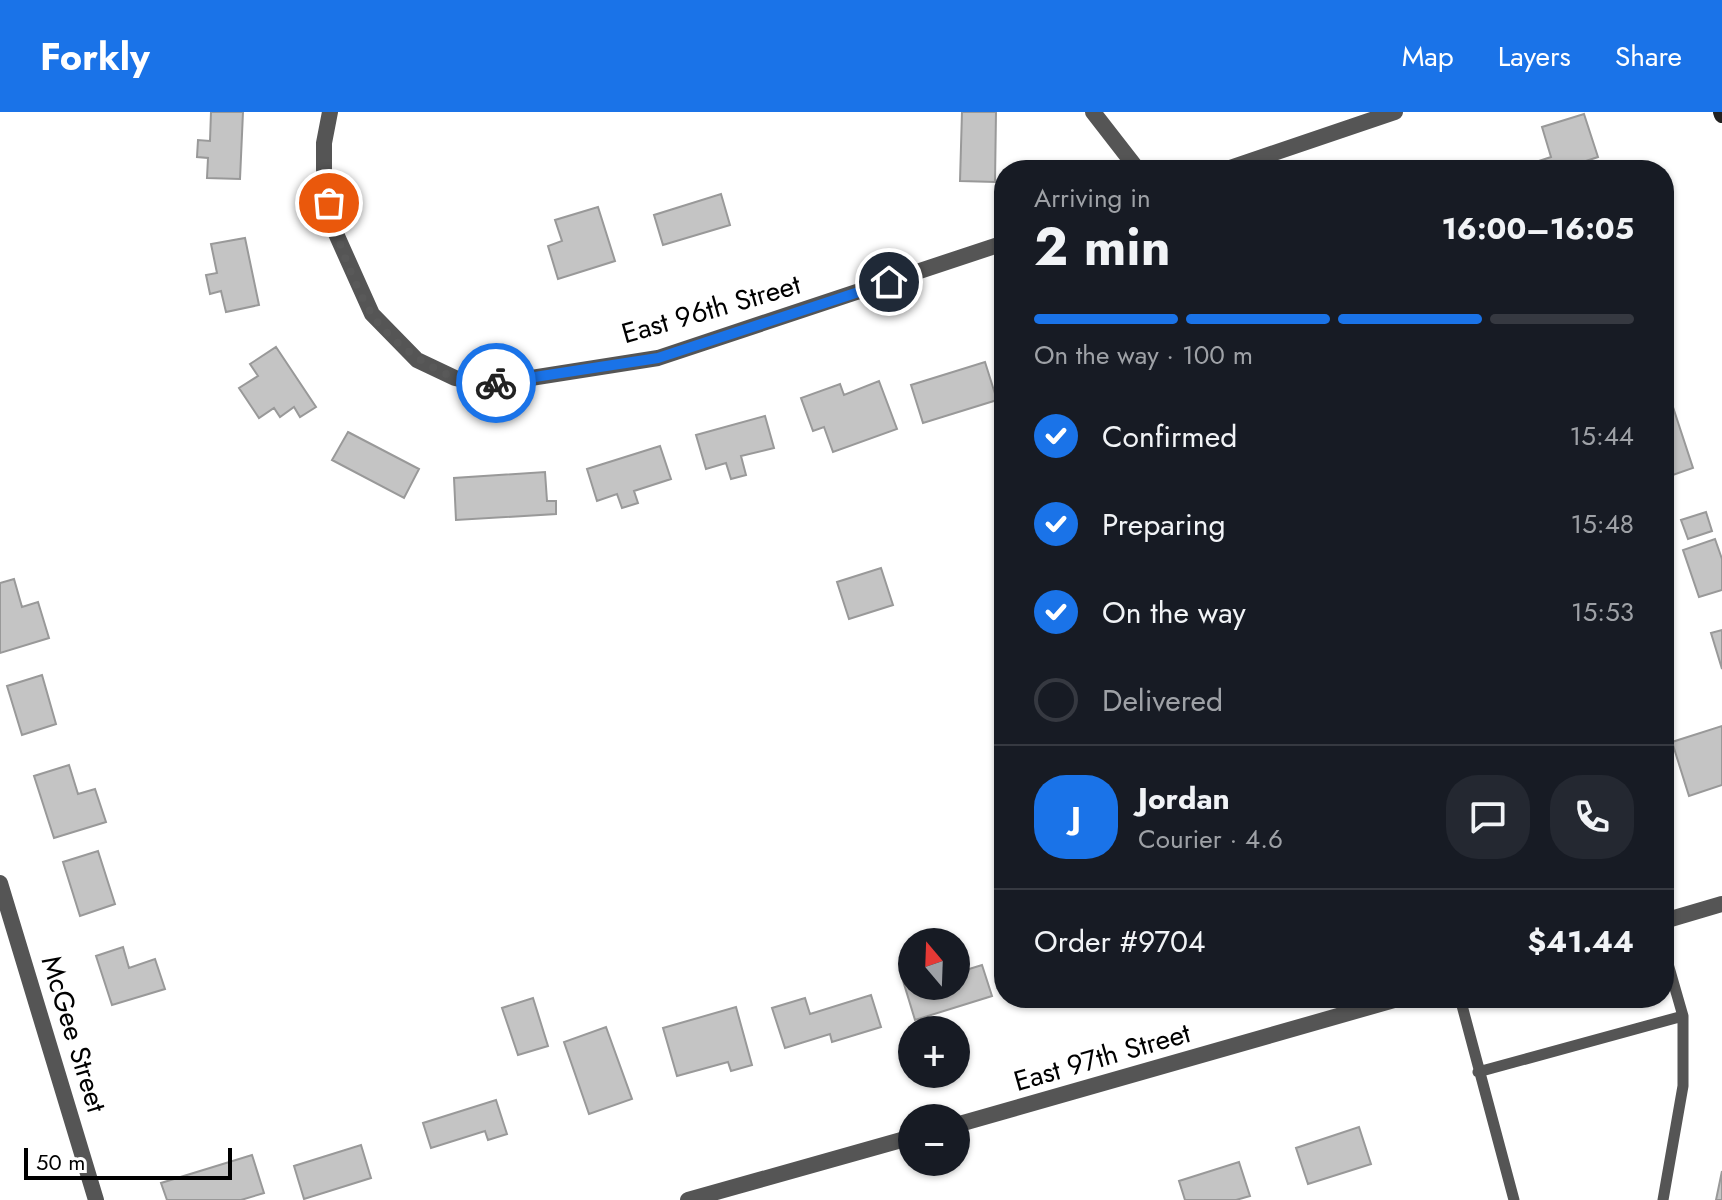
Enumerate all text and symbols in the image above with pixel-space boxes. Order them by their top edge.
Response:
text: Forkly [40,29,150,84]
text: Map [1402,36,1454,77]
text: Layers [1498,36,1571,77]
text: Share [1615,36,1682,77]
pin [295,169,363,237]
text: Arriving in [1034,179,1151,217]
icon: bag [307,181,351,225]
text: 16:00–16:05 [1442,207,1634,250]
text: 2 min [1034,209,1171,285]
pin [855,248,923,316]
icon: home [867,260,911,304]
street label: East 96th Street [617,264,805,354]
text: On the way · 100 m [1034,336,1253,374]
courier [456,343,536,423]
icon: bike [474,361,518,405]
icon: check [1034,414,1078,458]
text: Confirmed [1102,415,1237,458]
text: 15:44 [1570,417,1634,455]
icon: check [1034,502,1078,546]
text: Preparing [1102,503,1226,546]
text: 15:48 [1570,505,1634,543]
icon: check [1034,590,1078,634]
text: On the way [1102,591,1246,634]
text: 15:53 [1571,593,1634,631]
text: Delivered [1102,679,1223,722]
button: chat [1446,775,1530,859]
button: phone [1550,775,1634,859]
text: Jordan [1138,777,1230,820]
text: J [1071,796,1081,839]
text: Courier · 4.6 [1138,820,1283,858]
text: Order #9704 [1034,920,1206,963]
text: $41.44 [1528,920,1634,963]
north arrow [898,928,970,1000]
map controls [898,928,970,1176]
street label: McGee Street [31,951,117,1118]
street label: East 97th Street [1009,1012,1195,1102]
button: + [898,1016,970,1088]
button: − [898,1104,970,1176]
scale bar [24,1144,232,1180]
text: 50 m [36,1146,85,1178]

